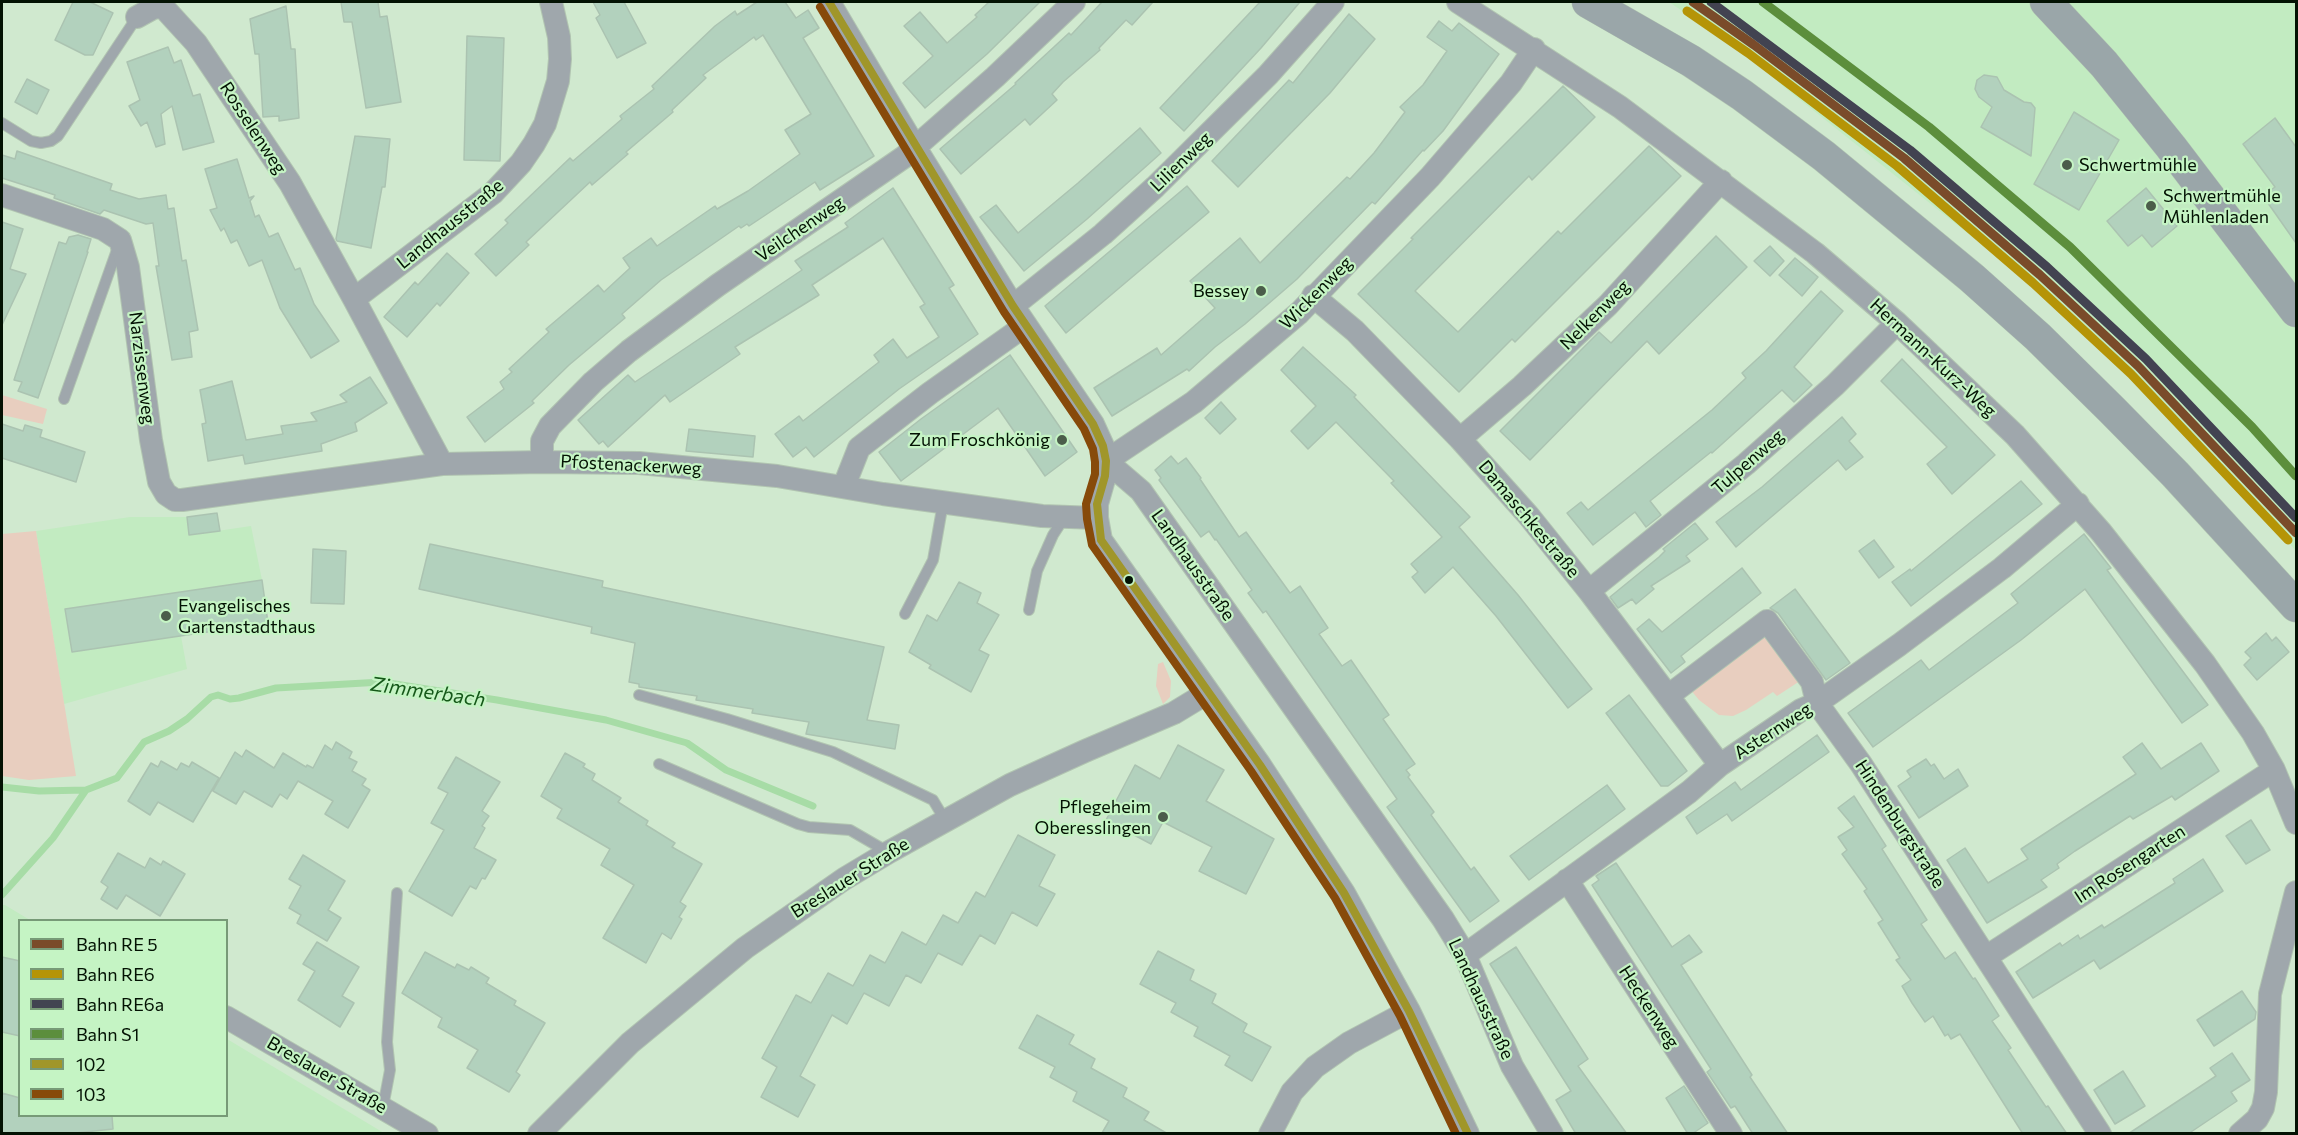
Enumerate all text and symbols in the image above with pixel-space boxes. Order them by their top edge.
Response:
street label: Rosselenweg [215,78,291,178]
street label: Lilienweg [1146,127,1216,197]
place label: Schwertmühle [2079,154,2197,176]
marker: Schwertmühle [2060,158,2074,172]
street label: Landhausstraße [392,174,508,274]
place label: Schwertmühle Mühlenladen [2163,185,2281,228]
street label: Veilchenweg [752,192,848,266]
marker: Schwertmühle Mühlenladen [2144,199,2158,213]
street label: Wickenweg [1275,252,1357,334]
street label: Nelkenweg [1556,276,1634,354]
place label: Bessey [1193,280,1249,302]
marker: Bessey [1254,284,1268,298]
street label: Hermann-Kurz-Weg [1865,294,2001,422]
street label: Narzissenweg [124,311,160,425]
street label: Tulpenweg [1708,425,1788,499]
place label: Zum Froschkönig [909,429,1050,451]
marker: Zum Froschkönig [1055,433,1069,447]
street label: Pfostenackerweg [560,451,702,479]
street label: Damaschkestraße [1474,456,1584,582]
street label: Landhausstraße [1147,505,1239,625]
unlabelled marker [1123,574,1135,586]
place label: Evangelisches Gartenstadthaus [178,595,316,638]
marker: Evangelisches Gartenstadthaus [159,609,173,623]
water label: Zimmerbach [369,672,487,712]
street label: Asternweg [1730,698,1816,764]
street label: Hindenburgstraße [1850,756,1950,892]
place label: Pflegeheim Oberesslingen [1035,796,1151,838]
marker: Pflegeheim Oberesslingen [1156,810,1170,824]
street label: Im Rosengarten [2071,820,2189,908]
street label: Breslauer Straße [787,833,913,923]
legend [18,919,228,1117]
text: Bahn RE 5 [76,933,158,955]
street label: Landhausstraße [1444,935,1518,1063]
street label: Heckenweg [1614,962,1684,1052]
text: Bahn RE6 [76,963,155,985]
text: Bahn RE6a [76,993,164,1015]
text: Bahn S1 [76,1023,139,1045]
street label: Breslauer Straße [263,1032,391,1118]
text: 102 [76,1053,105,1075]
text: 103 [76,1083,106,1105]

